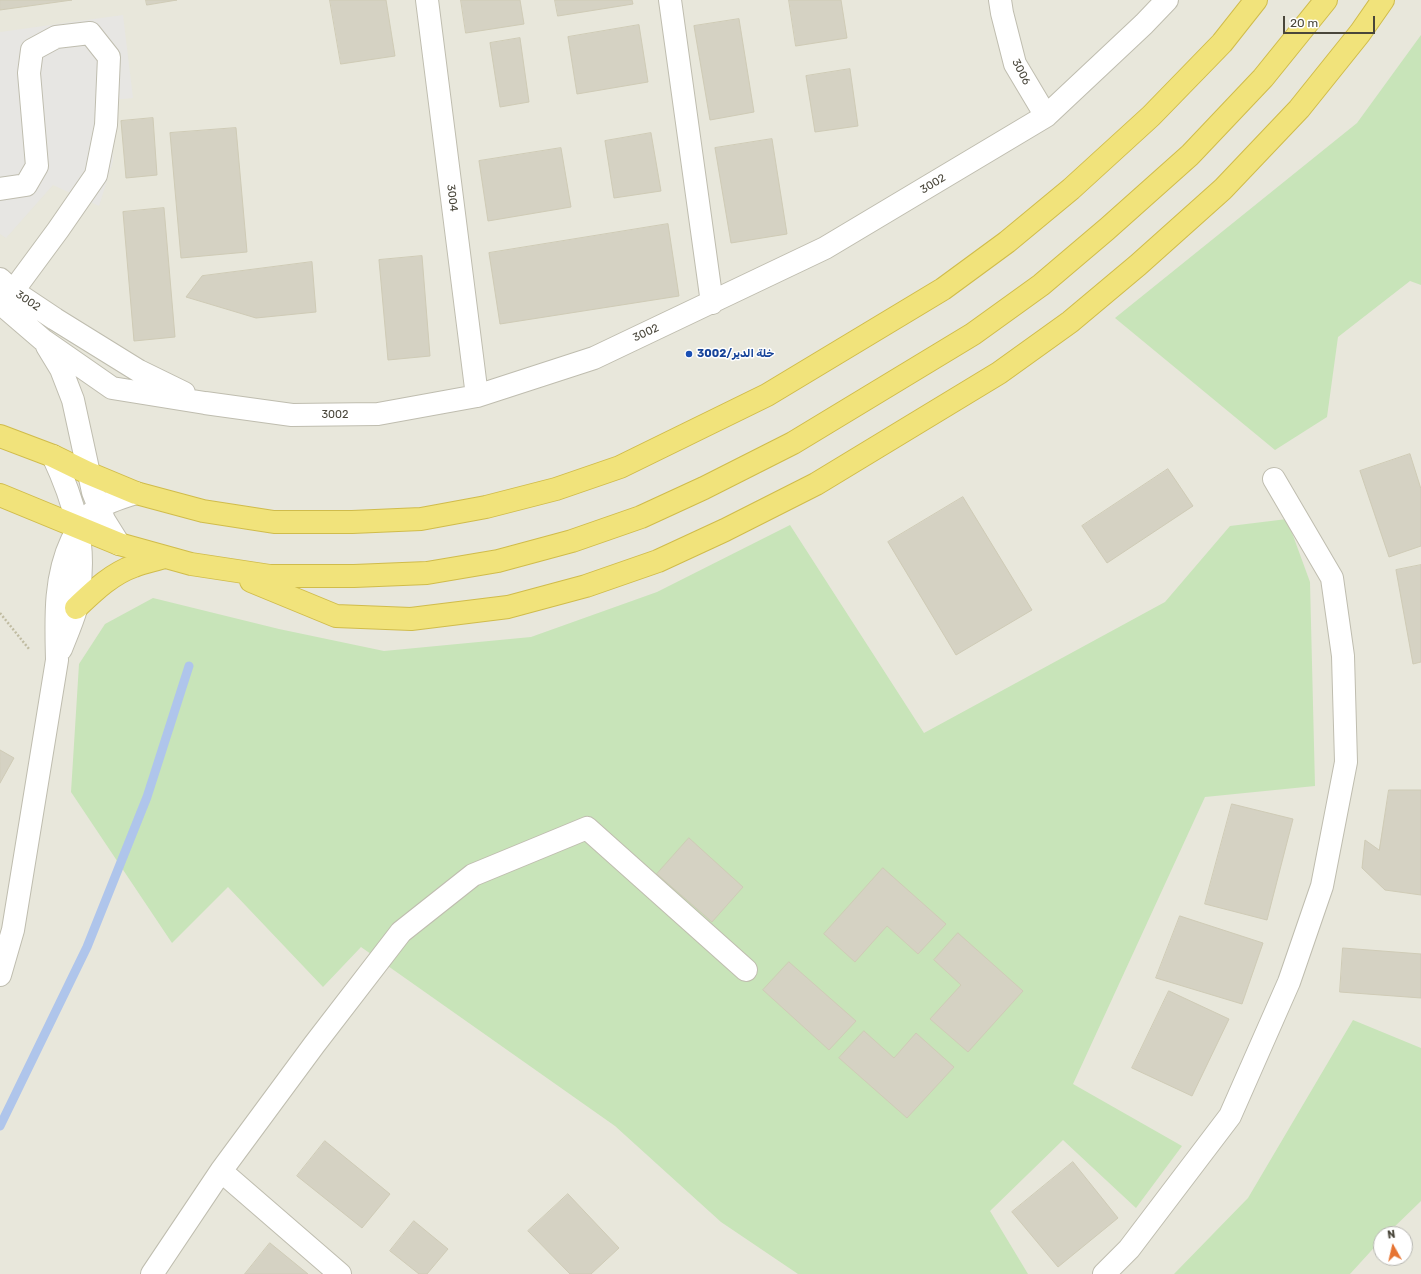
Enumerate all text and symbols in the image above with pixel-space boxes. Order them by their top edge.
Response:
scale bar [1285,8,1377,34]
text: 20 m [1290,16,1318,30]
street label: 3006 [1009,57,1033,87]
street label: 3002 [918,171,948,197]
street label: 3004 [444,184,460,212]
street label: 3002 [13,288,43,314]
street label: 3002 [631,321,661,345]
place label: خلة الدير/3002 [697,347,774,361]
marker: خلة الدير/3002 [684,349,694,359]
street label: 3002 [321,408,349,422]
north arrow [1373,1226,1413,1266]
text: N [1387,1228,1396,1242]

